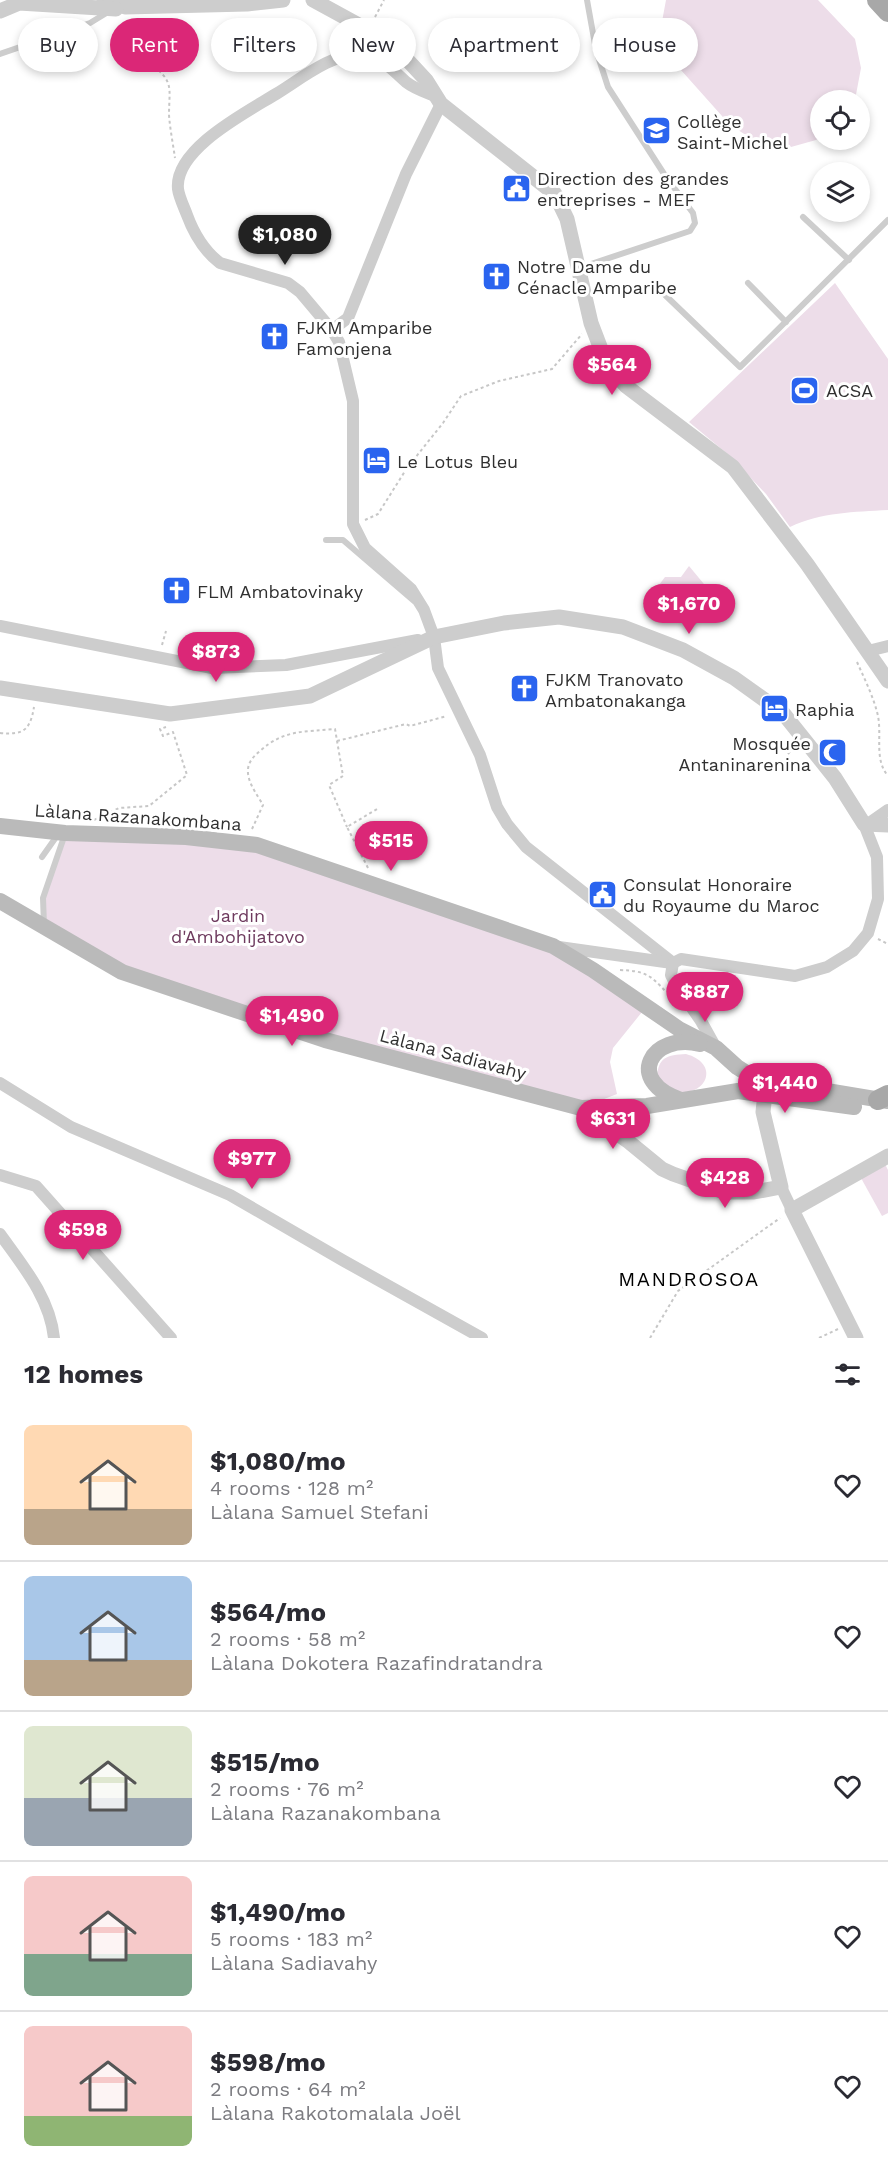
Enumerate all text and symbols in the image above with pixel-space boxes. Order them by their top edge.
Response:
chip: Buy [18,18,98,72]
chip: Rent [110,18,199,72]
chip: Filters [211,18,317,72]
chip: New [329,18,416,72]
chip: Apartment [428,18,580,72]
chip: House [592,18,698,72]
map controls [810,90,870,222]
button: locate [810,90,870,150]
place label: Collège Saint-Michel [677,111,789,153]
school or university icon: Collège Saint-Michel [640,115,672,147]
button: layers [810,162,870,222]
place label: Direction des grandes entreprises - MEF [537,168,729,210]
public building icon: Direction des grandes entreprises - MEF [500,172,532,204]
pin: $1,080 [236,215,334,266]
text: $1,080 [252,222,318,246]
place label: Notre Dame du Cénacle Amparibe [517,256,677,298]
church icon: Notre Dame du Cénacle Amparibe [480,260,512,292]
place label: FJKM Amparibe Famonjena [296,317,432,359]
church icon: FJKM Amparibe Famonjena [259,321,291,353]
pin: $564 [576,345,648,396]
text: $564 [587,352,637,376]
sports icon: ACSA [789,374,821,406]
place label: ACSA [826,380,873,401]
hotel icon: Le Lotus Bleu [360,445,392,477]
place label: Le Lotus Bleu [397,451,518,472]
church icon: FLM Ambatovinaky [160,575,192,607]
place label: FLM Ambatovinaky [197,581,364,602]
pin: $1,670 [640,584,738,635]
text: $1,670 [657,591,721,615]
pin: $873 [180,632,252,683]
text: $873 [192,639,240,663]
place label: FJKM Tranovato Ambatonakanga [545,669,686,711]
church icon: FJKM Tranovato Ambatonakanga [508,673,540,705]
hotel icon: Raphia [758,693,790,725]
place label: Raphia [795,699,855,720]
place label: Mosquée Antaninarenina [678,733,811,775]
mosque icon: Mosquée Antaninarenina [816,737,848,769]
street label: Làlana Razanakombana [34,799,242,835]
pin: $515 [355,821,427,872]
text: $515 [369,828,413,852]
place label: Consulat Honoraire du Royaume du Maroc [623,874,820,916]
public building icon: Consulat Honoraire du Royaume du Maroc [586,878,618,910]
park label: Jardin d'Ambohijatovo [171,905,305,947]
pin: $887 [669,972,741,1023]
text: $887 [680,979,730,1003]
pin: $1,490 [243,996,341,1047]
text: $1,490 [259,1003,325,1027]
street label: Làlana Sadiavahy [377,1024,529,1084]
pin: $1,440 [736,1063,834,1114]
text: $1,440 [752,1070,818,1094]
pin: $631 [577,1099,649,1150]
text: $631 [590,1106,636,1130]
pin: $977 [216,1139,288,1190]
text: $977 [228,1146,276,1170]
pin: $428 [689,1158,761,1209]
text: $428 [700,1165,750,1189]
pin: $598 [47,1210,119,1261]
text: $598 [58,1217,108,1241]
district label: MANDROSOA [618,1267,760,1291]
icon: filters [831,1358,864,1391]
text: 12 homes [24,1359,143,1389]
text: $1,080/mo [210,1446,346,1476]
icon: home [72,1449,144,1521]
icon: heart [831,1469,864,1502]
text: 4 rooms · 128 m² [210,1476,373,1500]
text: Làlana Samuel Stefani [210,1500,429,1524]
text: $564/mo [210,1597,326,1627]
icon: home [72,1600,144,1672]
icon: heart [831,1620,864,1653]
text: 2 rooms · 58 m² [210,1627,365,1651]
text: Làlana Dokotera Razafindratandra [210,1651,543,1675]
text: $515/mo [210,1747,320,1777]
icon: home [72,1750,144,1822]
icon: heart [831,1770,864,1803]
text: 2 rooms · 76 m² [210,1777,363,1801]
text: Làlana Razanakombana [210,1801,441,1825]
text: $1,490/mo [210,1897,346,1927]
icon: home [72,1900,144,1972]
icon: heart [831,1920,864,1953]
text: 5 rooms · 183 m² [210,1927,372,1951]
text: Làlana Sadiavahy [210,1951,377,1975]
text: $598/mo [210,2047,325,2077]
icon: home [72,2050,144,2122]
icon: heart [831,2070,864,2103]
text: 2 rooms · 64 m² [210,2077,366,2101]
text: Làlana Rakotomalala Joël [210,2101,461,2125]

